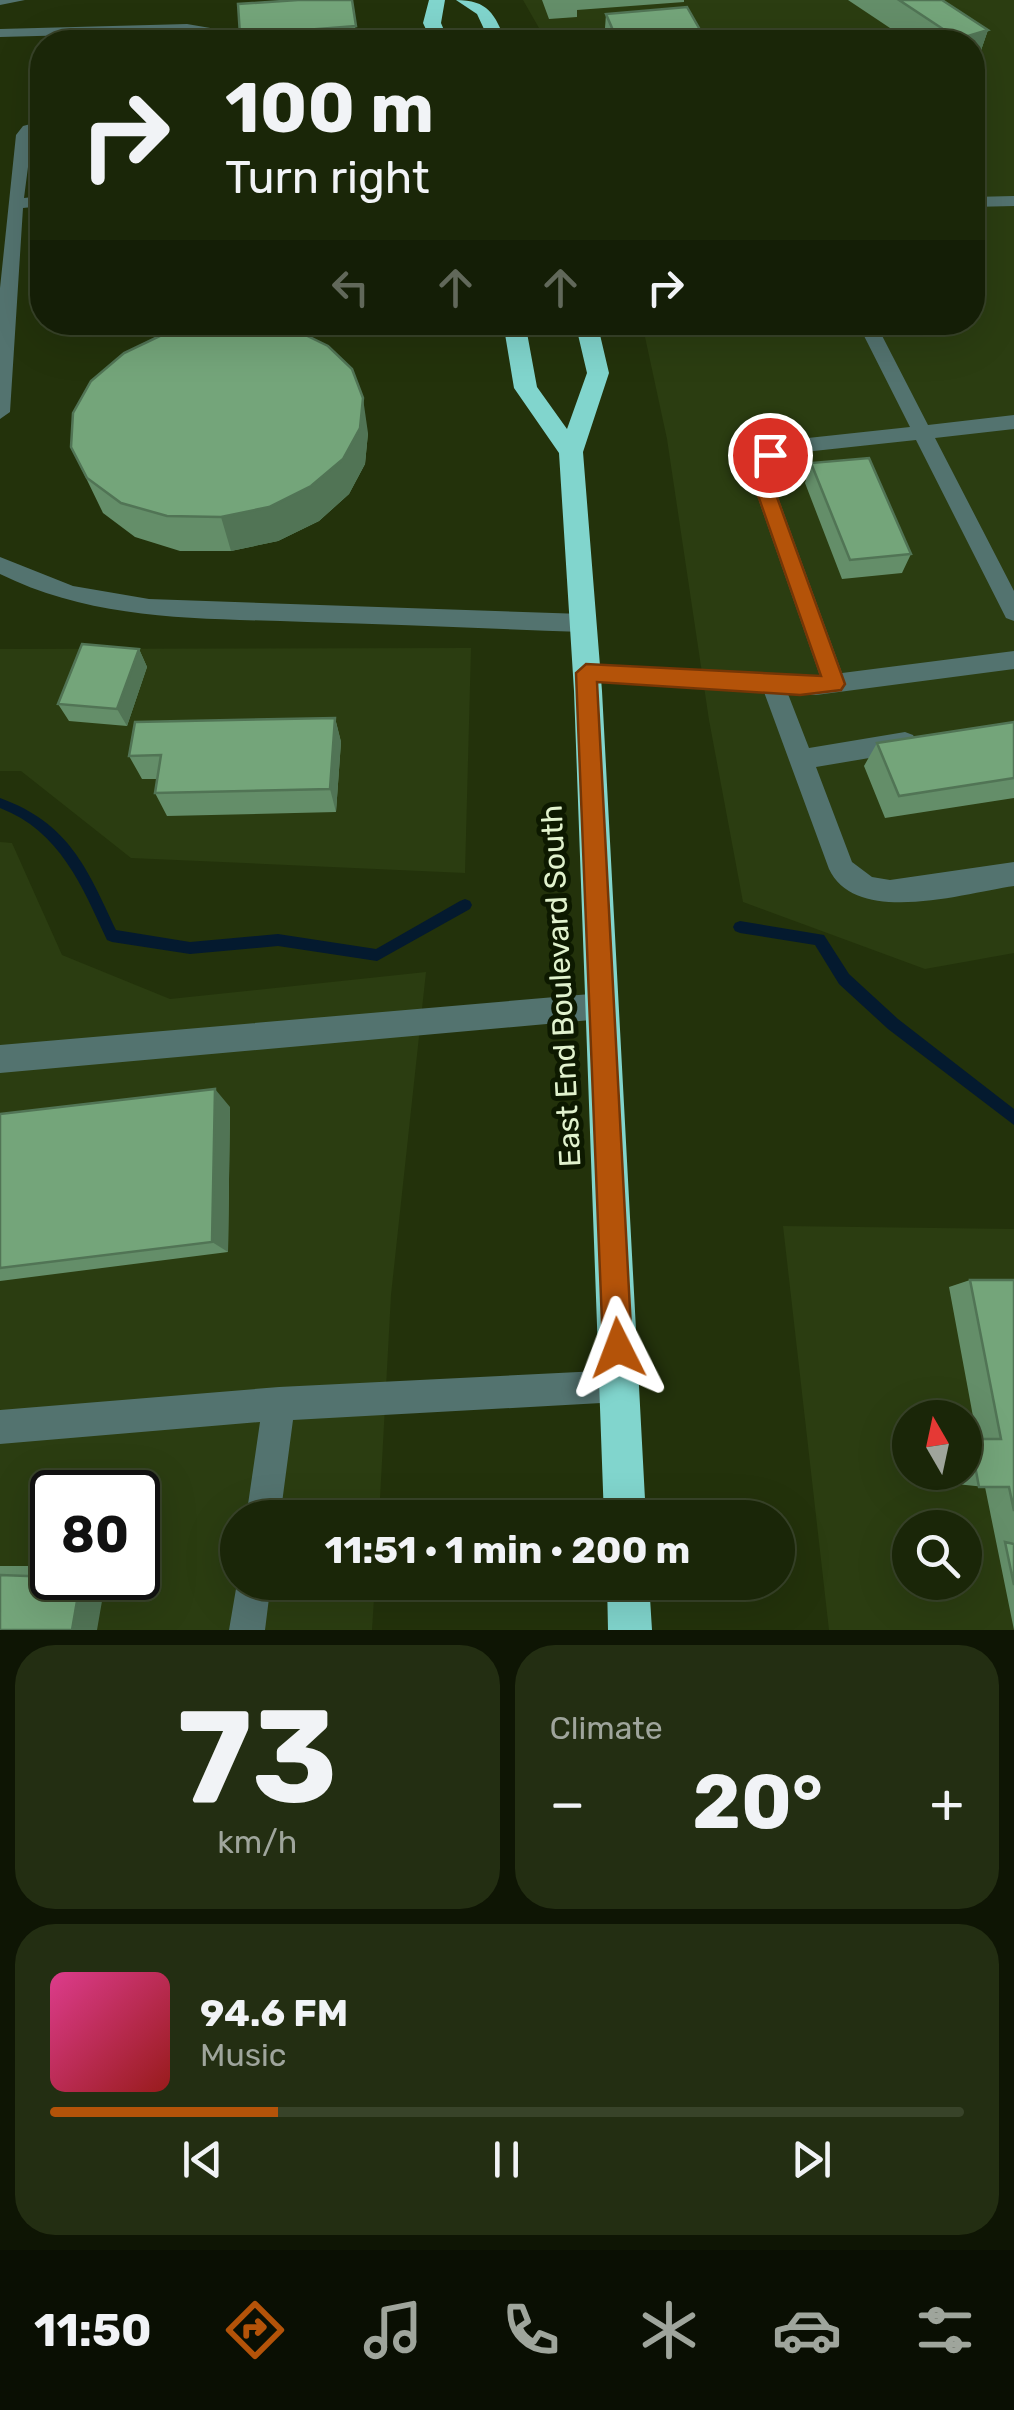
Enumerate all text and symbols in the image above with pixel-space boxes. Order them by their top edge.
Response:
text: 100 m [225,67,434,150]
icon: right [60,70,190,200]
text: Turn right [225,151,429,204]
icon: left [323,260,378,315]
icon: ahead [428,260,483,315]
icon: ahead [533,260,588,315]
icon: right [638,260,693,315]
pin [728,413,813,498]
icon: arrive [743,428,798,483]
street label: East End Boulevard South [534,804,588,1168]
position arrow [566,1296,670,1400]
north arrow [892,1400,982,1490]
map controls [892,1400,982,1600]
speed limit sign: 80 [30,1470,160,1600]
button: search [892,1510,982,1600]
text: 11:51 · 1 min · 200 m [325,1527,690,1573]
text: 73 [177,1680,337,1835]
text: Climate [550,1709,663,1747]
text: 20° [692,1758,823,1847]
text: − [550,1771,585,1836]
text: + [930,1771,964,1836]
text: km/h [217,1823,297,1861]
text: 94.6 FM [200,1990,348,2036]
text: Music [200,2036,286,2074]
icon: previous [175,2132,230,2187]
icon: pause [479,2132,534,2187]
icon: next [784,2132,839,2187]
icon: directions [220,2295,290,2365]
icon: music [358,2295,428,2365]
icon: phone [496,2295,566,2365]
icon: climate [634,2295,704,2365]
icon: car [772,2295,842,2365]
icon: filters [910,2295,980,2365]
text: 11:50 [34,2304,152,2357]

